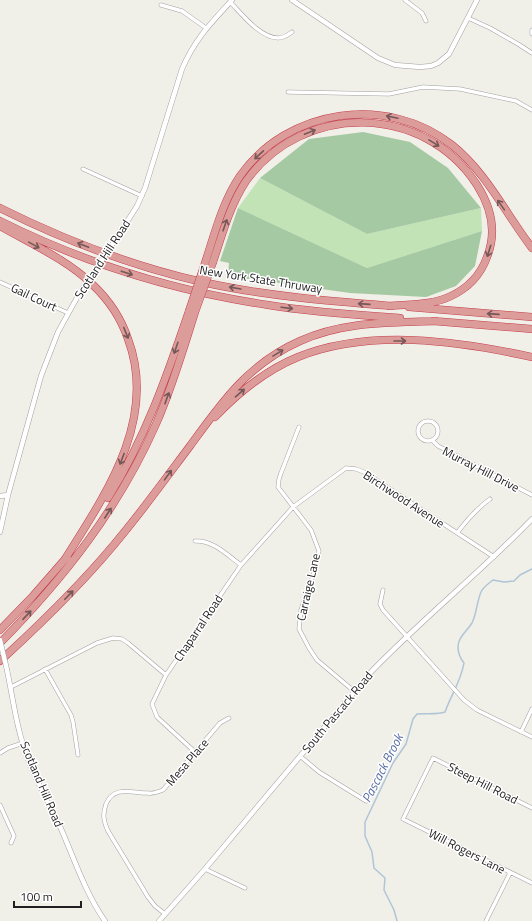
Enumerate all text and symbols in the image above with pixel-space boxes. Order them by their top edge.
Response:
one-way arrow [386,113,399,121]
one-way arrow [303,127,315,135]
one-way arrow [428,139,439,147]
one-way arrow [254,150,264,159]
one-way arrow [497,199,505,210]
street label: Scotland Hill Road [69,216,135,302]
one-way arrow [222,219,230,231]
one-way arrow [77,240,89,248]
one-way arrow [28,242,40,250]
one-way arrow [485,244,492,257]
street label: New York State Thruway [198,260,324,298]
one-way arrow [120,270,133,277]
street label: Gail Court [8,278,61,316]
one-way arrow [228,284,241,292]
one-way arrow [357,300,370,307]
one-way arrow [280,304,293,312]
one-way arrow [487,311,500,318]
one-way arrow [123,327,130,339]
one-way arrow [393,337,406,345]
one-way arrow [172,341,179,354]
one-way arrow [272,348,284,356]
one-way arrow [235,388,245,397]
one-way arrow [163,392,171,404]
street label: Murray Hill Drive [439,441,523,497]
one-way arrow [117,453,125,465]
street label: Birchwood Avenue [359,465,449,533]
one-way arrow [164,470,172,481]
one-way arrow [104,508,112,519]
street label: Carraige Lane [291,551,325,623]
one-way arrow [64,590,74,600]
street label: Chaparral Road [169,591,227,665]
one-way arrow [22,610,32,620]
street label: South Pascack Road [297,667,377,757]
water label: Pascack Brook [356,728,409,806]
street label: Mesa Place [161,734,213,790]
street label: Scotland Hill Road [15,738,69,830]
street label: Steep Hill Road [445,757,521,809]
street label: Will Rogers Lane [425,823,509,879]
scale bar [14,883,81,909]
text: 100 m [20,887,53,906]

